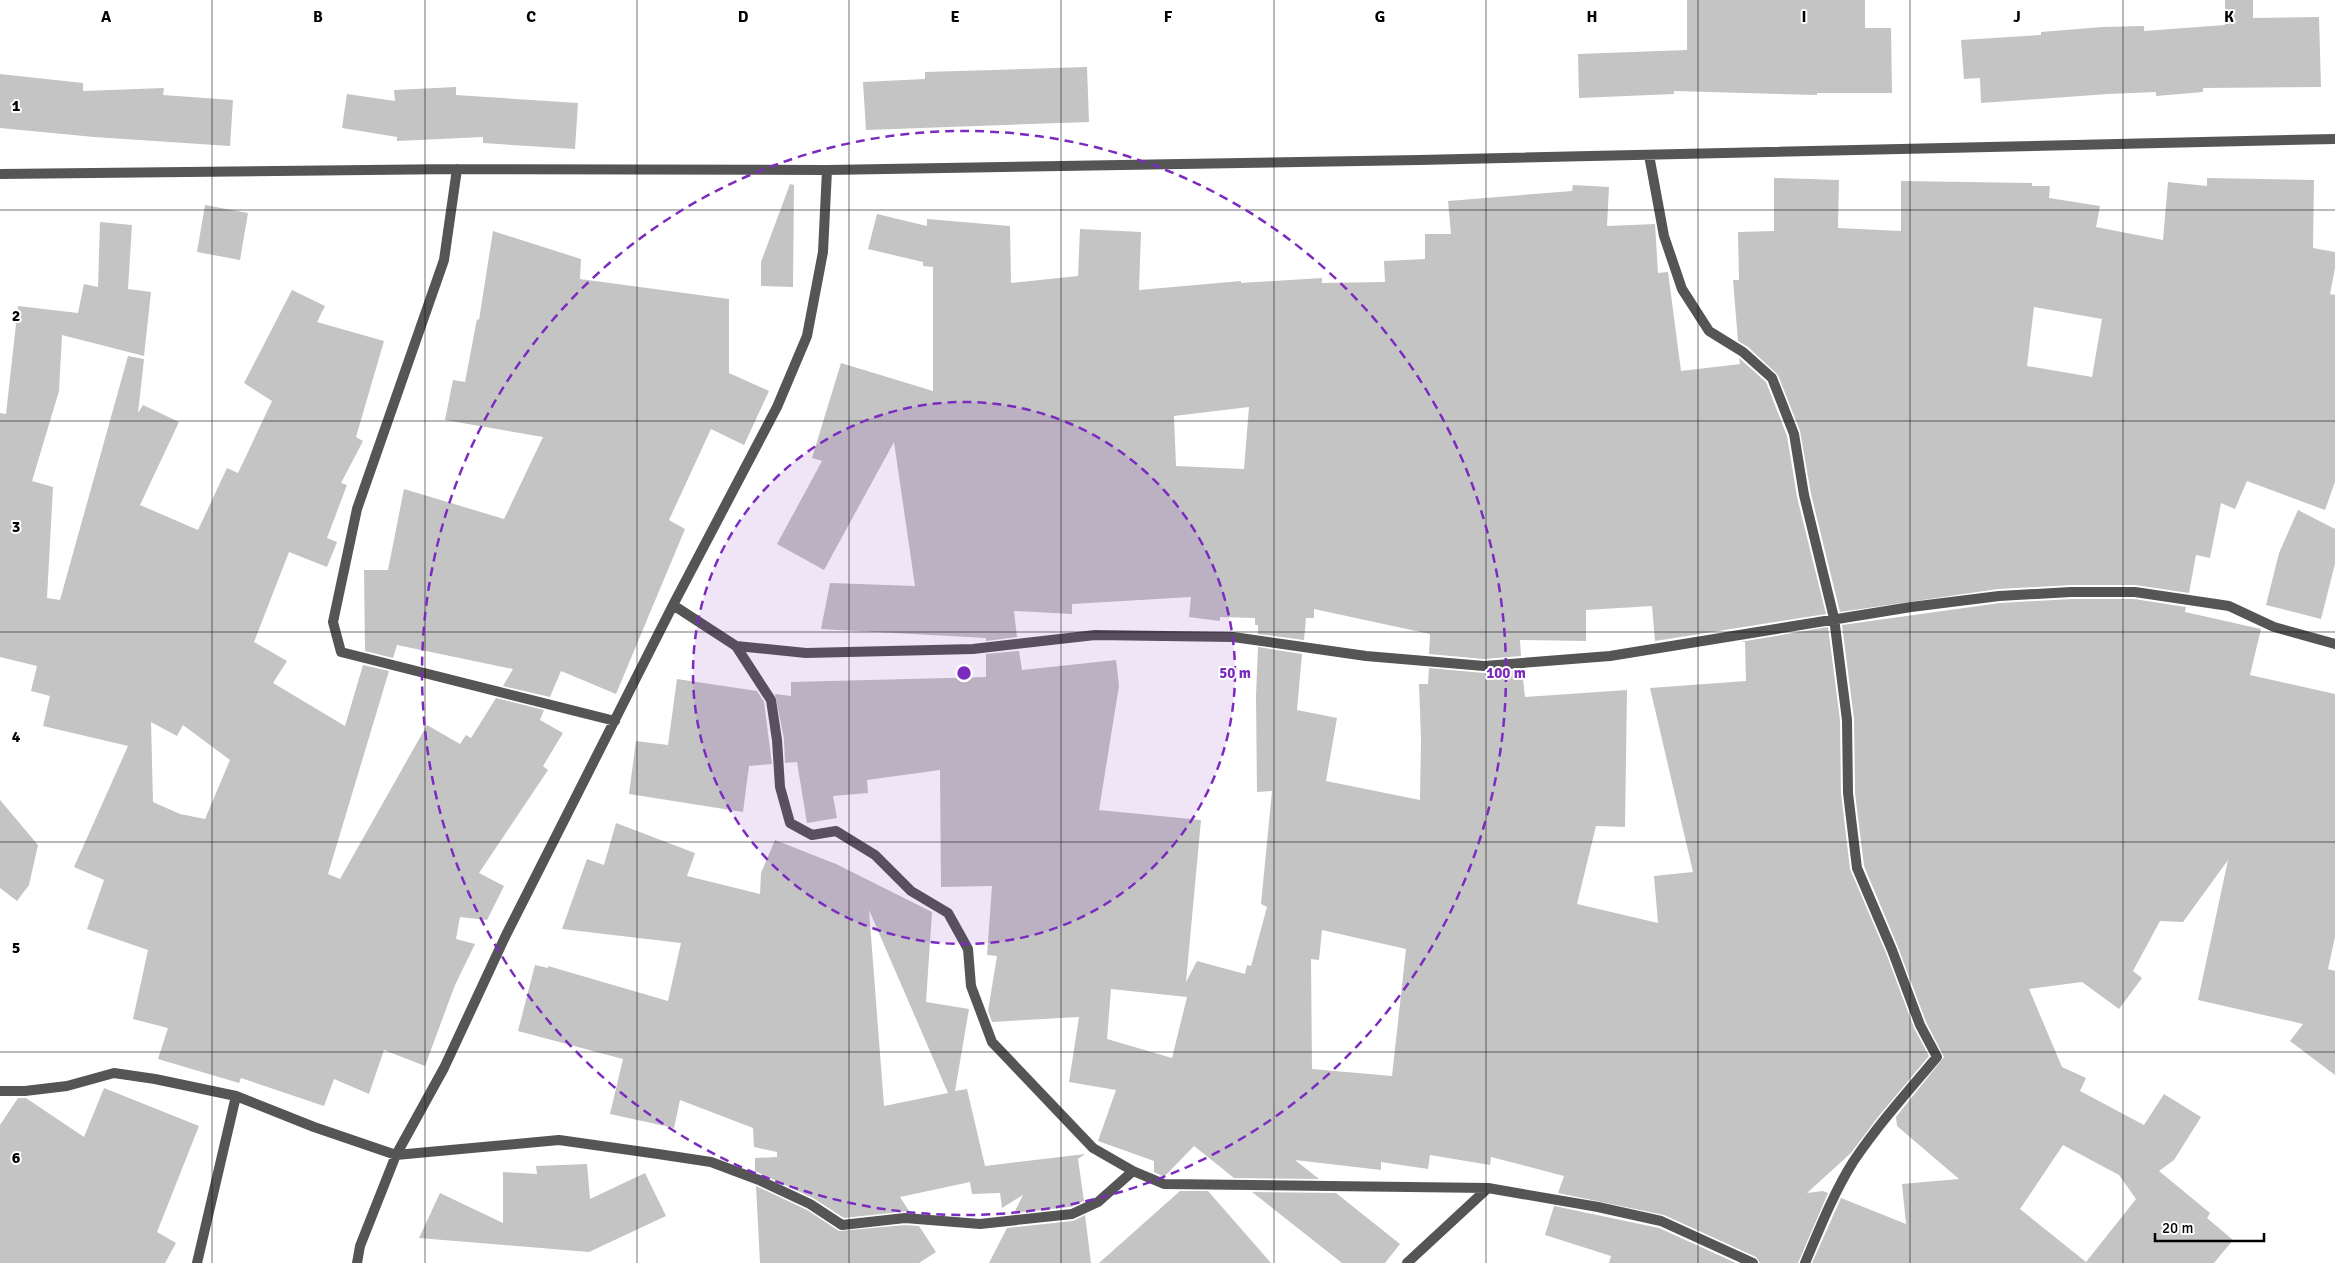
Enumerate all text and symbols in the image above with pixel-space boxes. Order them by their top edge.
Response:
text: A [101,7,112,27]
text: B [313,7,323,27]
text: C [526,7,536,27]
text: D [738,7,749,27]
text: E [950,7,960,27]
text: F [1164,7,1173,27]
text: G [1375,7,1385,27]
text: H [1587,7,1597,27]
text: I [1801,7,1807,27]
text: J [2013,7,2021,27]
text: K [2224,7,2234,27]
text: 1 [12,96,21,116]
text: 2 [12,306,20,326]
text: 3 [12,517,20,537]
centre of rings [955,664,973,682]
text: 50 m [1219,664,1251,682]
text: 100 m [1486,664,1526,682]
text: 4 [12,727,21,747]
text: 5 [12,938,20,958]
text: 6 [12,1148,21,1168]
scale bar [2155,1210,2264,1242]
text: 20 m [2162,1219,2193,1237]

